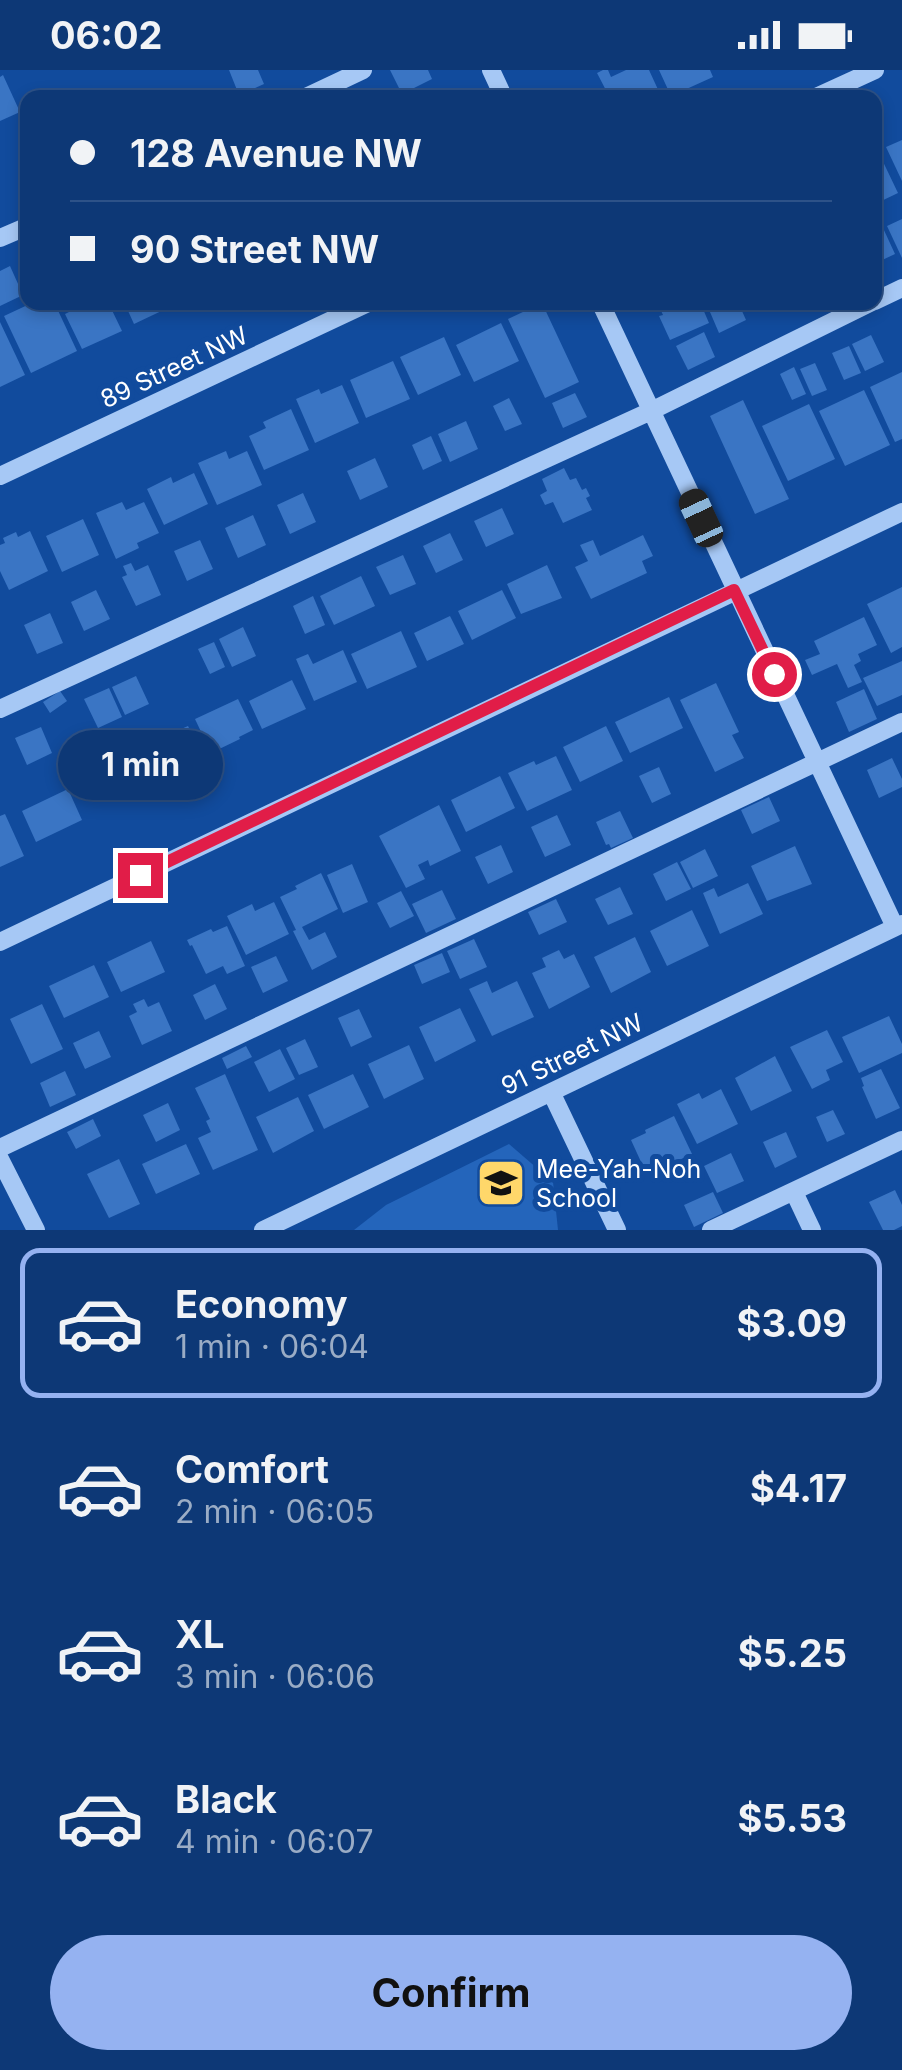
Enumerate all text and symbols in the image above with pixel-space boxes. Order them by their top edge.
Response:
text: 06:02 [50,12,163,58]
text: 128 Avenue NW [130,130,422,176]
text: 90 Street NW [130,226,379,272]
street label: 89 Street NW [96,320,252,414]
car [675,484,727,552]
route start [752,652,797,697]
callout: 1 min [58,730,222,800]
text: 1 min [101,745,180,784]
route end [118,853,163,898]
street label: 91 Street NW [496,1007,648,1101]
place label: Mee-Yah-Noh School [536,1154,701,1213]
school or university icon: Mee-Yah-Noh School [475,1157,527,1209]
icon: car [55,1278,145,1368]
text: Economy [175,1281,348,1327]
text: $3.09 [737,1300,847,1346]
text: 1 min · 06:04 [175,1327,369,1366]
icon: car [55,1443,145,1533]
text: Comfort [175,1446,329,1492]
text: $4.17 [750,1465,847,1511]
text: 2 min · 06:05 [175,1492,374,1531]
icon: car [55,1608,145,1698]
text: XL [175,1611,225,1657]
text: $5.25 [738,1630,847,1676]
text: 3 min · 06:06 [175,1657,375,1696]
icon: car [55,1773,145,1863]
text: Black [175,1776,277,1822]
text: $5.53 [737,1795,847,1841]
text: 4 min · 06:07 [175,1822,374,1861]
button: Confirm [50,1935,852,2050]

